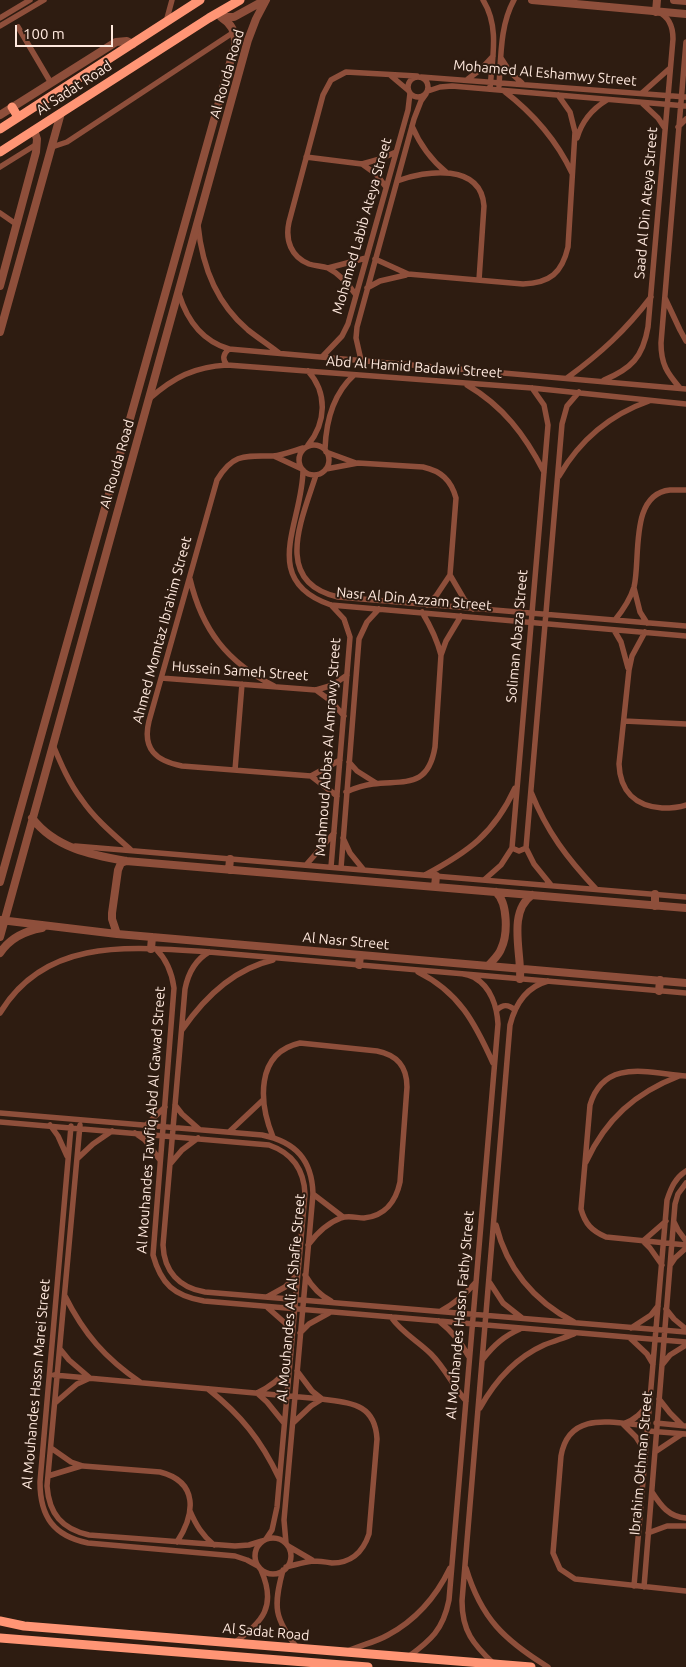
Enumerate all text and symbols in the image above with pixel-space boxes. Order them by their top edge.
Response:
scale bar [18,15,115,47]
text: 100 m [23,25,65,42]
street label: Al Rouda Road [206,28,248,120]
street label: Al Sadat Road [33,57,115,119]
street label: Mohamed Al Eshamwy Street [453,57,637,89]
street label: Saad Al Din Ateya Street [631,126,661,280]
street label: Mohamed Labib Ateya Street [329,136,395,316]
street label: Abd Al Hamid Badawi Street [325,352,503,382]
street label: Al Rouda Road [96,418,138,510]
street label: Ahmed Momtaz Ibrahim Street [129,535,195,725]
street label: Soliman Abaza Street [503,569,531,703]
street label: Nasr Al Din Azzam Street [336,584,492,614]
street label: Mahmoud Abbas Al Amrawy Street [312,637,344,857]
street label: Hussein Sameh Street [171,658,309,684]
street label: Al Nasr Street [302,929,390,953]
street label: Al Mouhandes Tawfiq Abd Al Gawad Street [133,986,169,1254]
street label: Al Mouhandes Ali Al Shafie Street [274,1193,308,1403]
street label: Al Mouhandes Hassn Fathy Street [443,1210,477,1420]
street label: Al Mouhandes Hassn Marei Street [18,1278,54,1490]
street label: Ibrahim Othman Street [626,1390,656,1536]
street label: Al Sadat Road [222,1620,310,1644]

